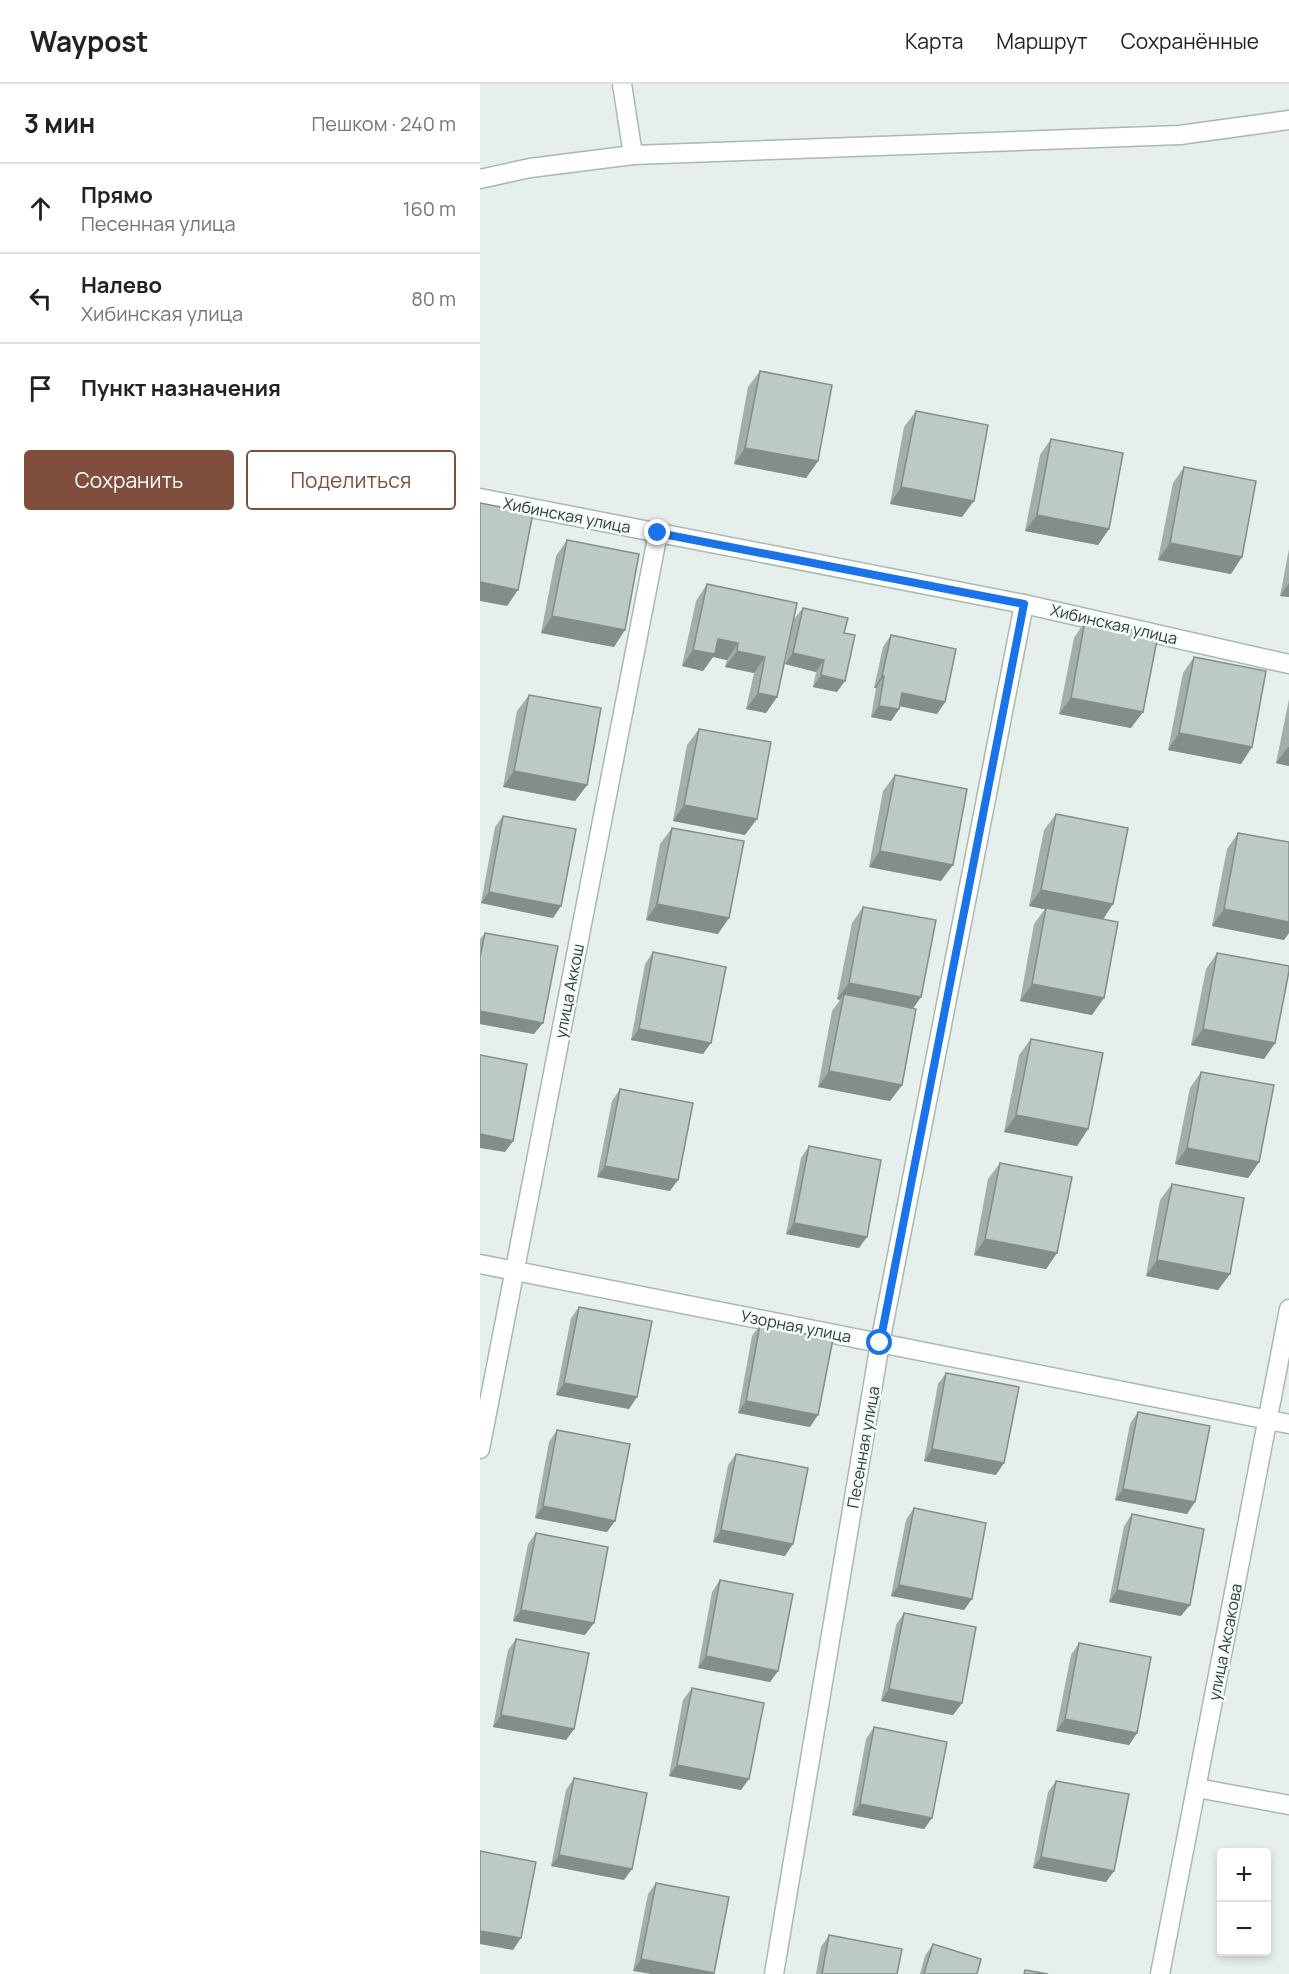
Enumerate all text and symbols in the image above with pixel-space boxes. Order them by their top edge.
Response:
text: Waypost [30,22,149,60]
text: Карта [905,27,963,55]
text: Маршрут [996,27,1088,55]
text: Сохранённые [1121,27,1259,55]
text: 3 мин [24,105,95,141]
text: Пешком · 240 m [311,110,456,137]
text: Прямо [81,180,153,210]
icon: ahead [24,192,57,225]
text: 160 m [403,195,456,222]
text: Песенная улица [81,210,236,237]
text: Налево [81,270,162,300]
icon: left [24,282,57,315]
text: 80 m [411,285,456,312]
text: Хибинская улица [81,300,243,327]
icon: arrive [24,372,57,405]
text: Пункт назначения [81,373,281,403]
button: Сохранить [24,450,234,510]
button: Поделиться [246,450,456,510]
street label: Хибинская улица [501,492,633,538]
route end [644,519,670,545]
street label: Хибинская улица [1048,599,1180,649]
street label: улица Аккош [549,942,589,1040]
street label: Узорная улица [739,1305,853,1347]
route start [866,1329,892,1355]
street label: Песенная улица [841,1384,885,1510]
street label: улица Аксакова [1203,1582,1247,1702]
map controls [1217,1848,1271,1956]
button: + [1217,1848,1271,1902]
button: − [1217,1902,1271,1956]

